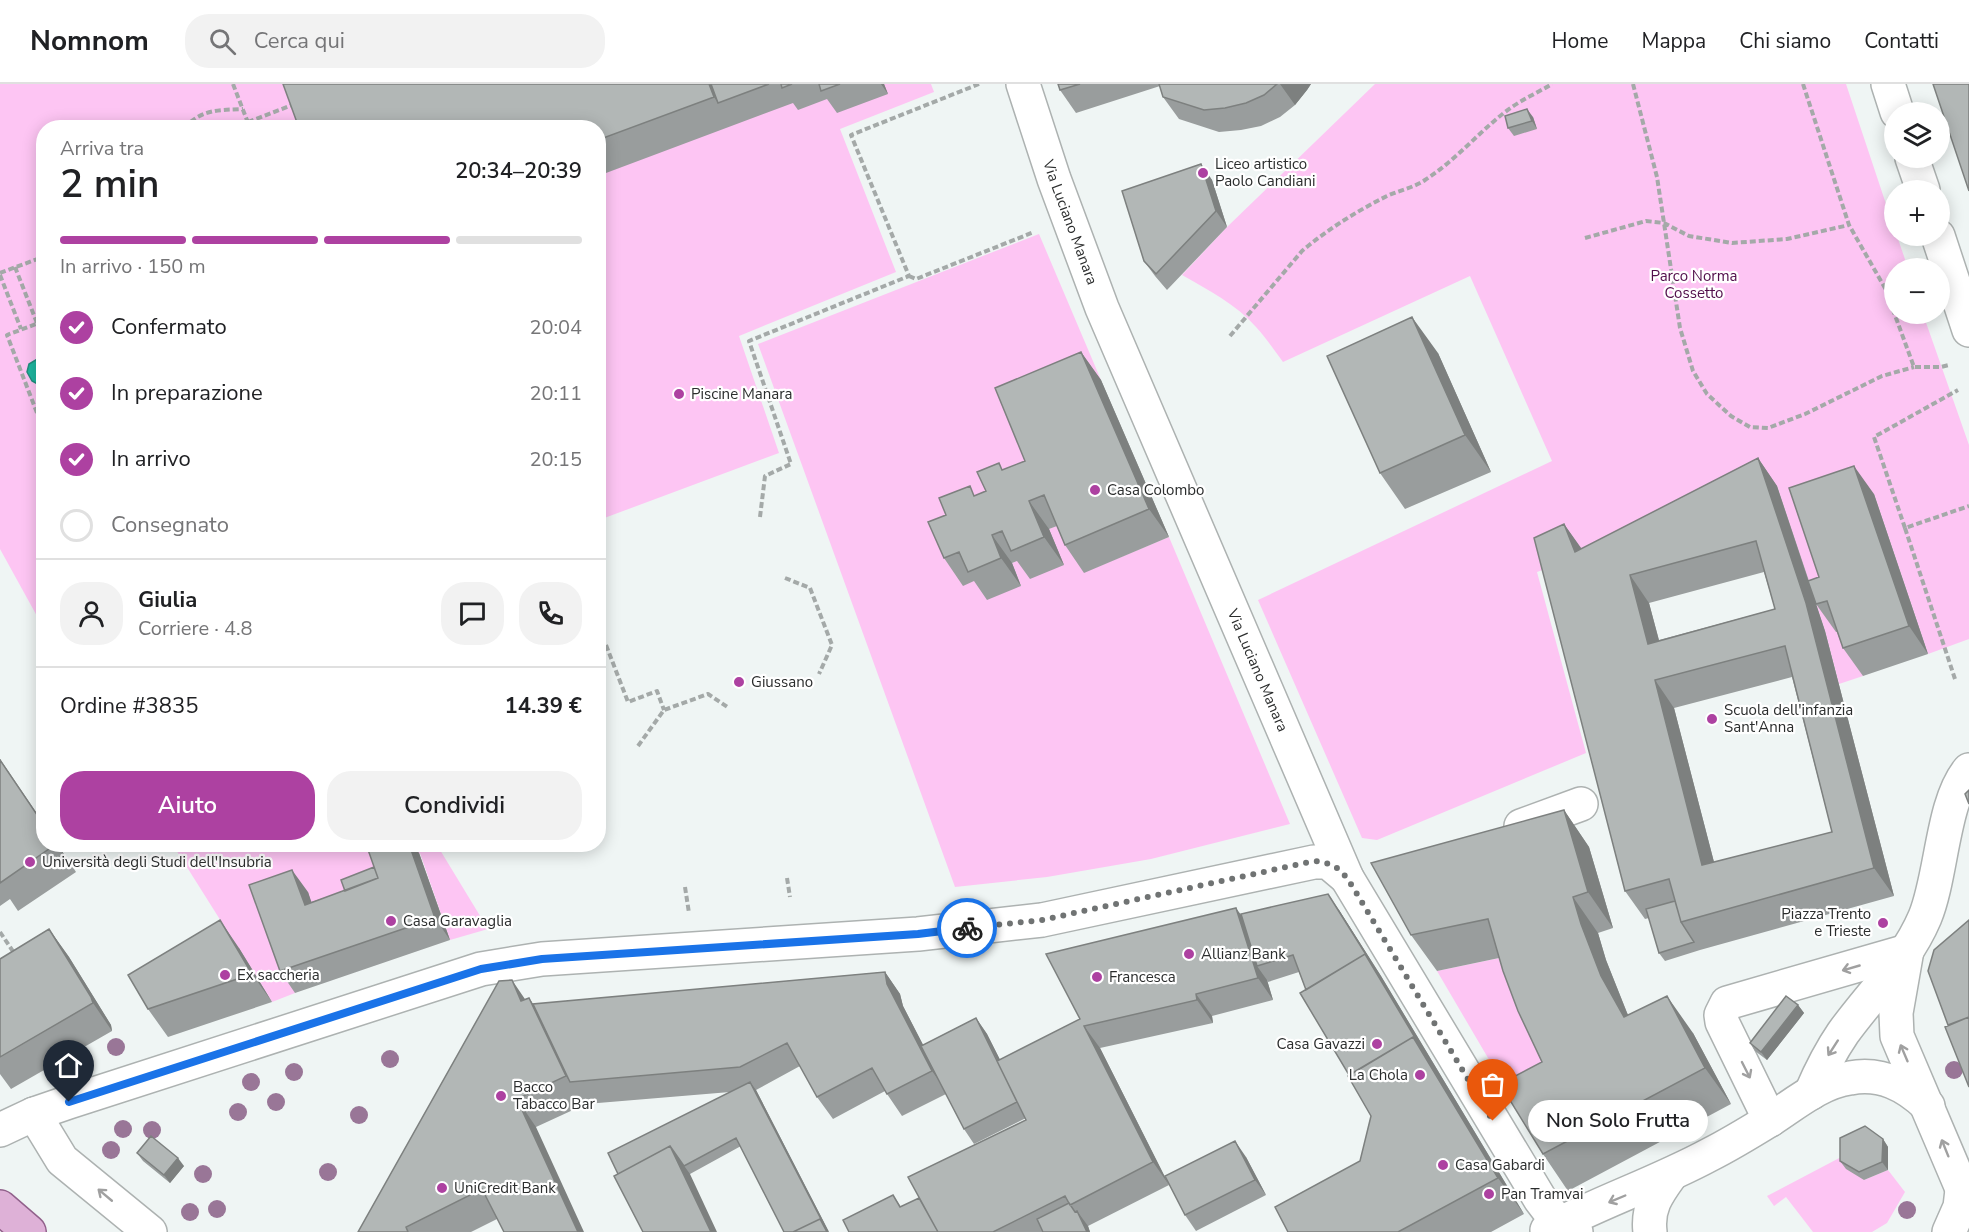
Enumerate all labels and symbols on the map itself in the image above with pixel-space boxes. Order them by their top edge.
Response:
place label: Liceo artistico Paolo Candiani [1215,154,1315,191]
street label: Via Luciano Manara [1038,156,1102,287]
marker: Liceo artistico Paolo Candiani [1196,166,1210,180]
park label: Parco Norma Cossetto [1651,266,1737,303]
place label: Piscine Manara [691,384,792,404]
marker: Piscine Manara [672,387,686,401]
place label: Casa Colombo [1107,480,1204,500]
marker: Casa Colombo [1088,483,1102,497]
street label: Via Luciano Manara [1222,605,1293,735]
place label: Giussano [751,672,813,692]
marker: Giussano [732,675,746,689]
place label: Scuola dell'infanzia Sant'Anna [1724,700,1853,737]
marker: Scuola dell'infanzia Sant'Anna [1705,712,1719,726]
place label: Università degli Studi dell'Insubria [42,852,272,872]
marker: Università degli Studi dell'Insubria [23,855,37,869]
courier [937,898,997,958]
place label: Piazza Trento e Trieste [1781,904,1871,941]
place label: Casa Garavaglia [403,911,512,931]
marker: Casa Garavaglia [384,914,398,928]
marker: Piazza Trento e Trieste [1876,916,1890,930]
place label: Allianz Bank [1201,944,1286,964]
marker: Allianz Bank [1182,947,1196,961]
one-way arrow [1842,963,1861,974]
place label: Ex saccheria [237,965,320,985]
place label: Francesca [1109,967,1176,987]
marker: Ex saccheria [218,968,232,982]
marker: Francesca [1090,970,1104,984]
place label: Casa Gavazzi [1277,1034,1365,1054]
marker: Casa Gavazzi [1370,1037,1384,1051]
one-way arrow [1827,1039,1840,1056]
pin [43,1040,94,1102]
one-way arrow [1898,1044,1909,1062]
pin [1467,1059,1518,1121]
one-way arrow [1741,1061,1753,1079]
place label: La Chola [1349,1065,1408,1085]
marker: La Chola [1413,1068,1427,1082]
place label: Bacco Tabacco Bar [513,1077,595,1114]
marker: Bacco Tabacco Bar [494,1089,508,1103]
callout: Non Solo Frutta [1529,1100,1709,1142]
one-way arrow [1939,1139,1950,1158]
place label: Casa Gabardi [1455,1155,1545,1175]
marker: Casa Gabardi [1436,1158,1450,1172]
place label: UniCredit Bank [454,1178,556,1198]
marker: UniCredit Bank [435,1181,449,1195]
place label: Pan Tramvai [1501,1184,1583,1204]
marker: Pan Tramvai [1482,1187,1496,1201]
one-way arrow [97,1188,113,1201]
one-way arrow [1608,1193,1626,1205]

